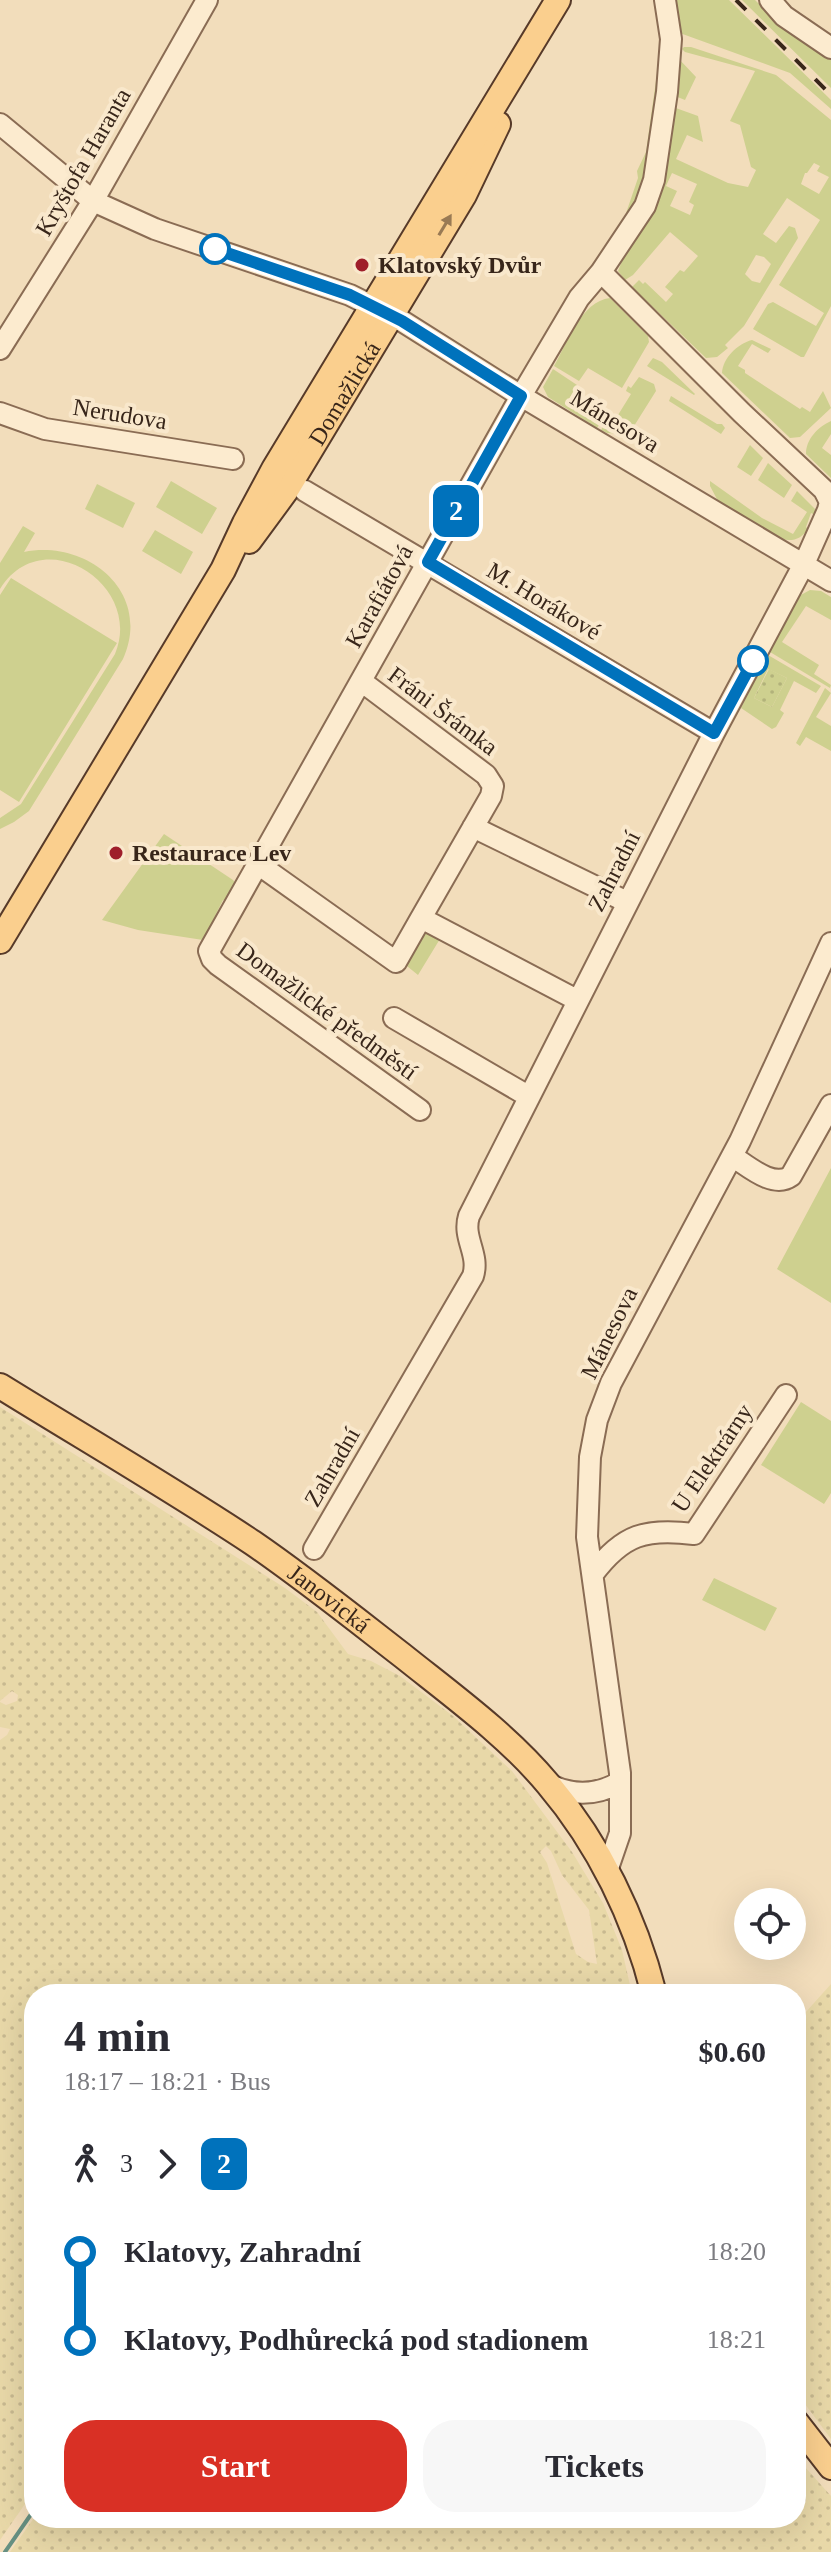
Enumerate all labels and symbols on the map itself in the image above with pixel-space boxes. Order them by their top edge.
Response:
street label: Kryštofa Haranta [30,83,136,240]
one-way arrow [438,214,452,236]
unlabelled marker [200,234,230,264]
place label: Klatovský Dvůr [378,252,542,278]
marker: Klatovský Dvůr [353,256,371,274]
street label: Domažlická [303,337,386,450]
street label: Mánesova [566,384,664,458]
street label: Nerudova [71,394,169,434]
line badge: 2 [430,485,482,537]
street label: Karafiátová [340,540,418,652]
street label: M. Horákové [482,557,606,645]
unlabelled marker [738,646,768,676]
street label: Fráni Šrámka [383,662,503,761]
street label: Zahradní [583,826,645,915]
place label: Restaurace Lev [132,840,291,866]
marker: Restaurace Lev [107,844,125,862]
street label: Domažlické předměstí [232,937,423,1085]
street label: Mánesova [576,1283,642,1383]
street label: U Elektrárny [666,1399,758,1517]
street label: Zahradní [299,1423,365,1511]
street label: Janovická [283,1559,375,1639]

